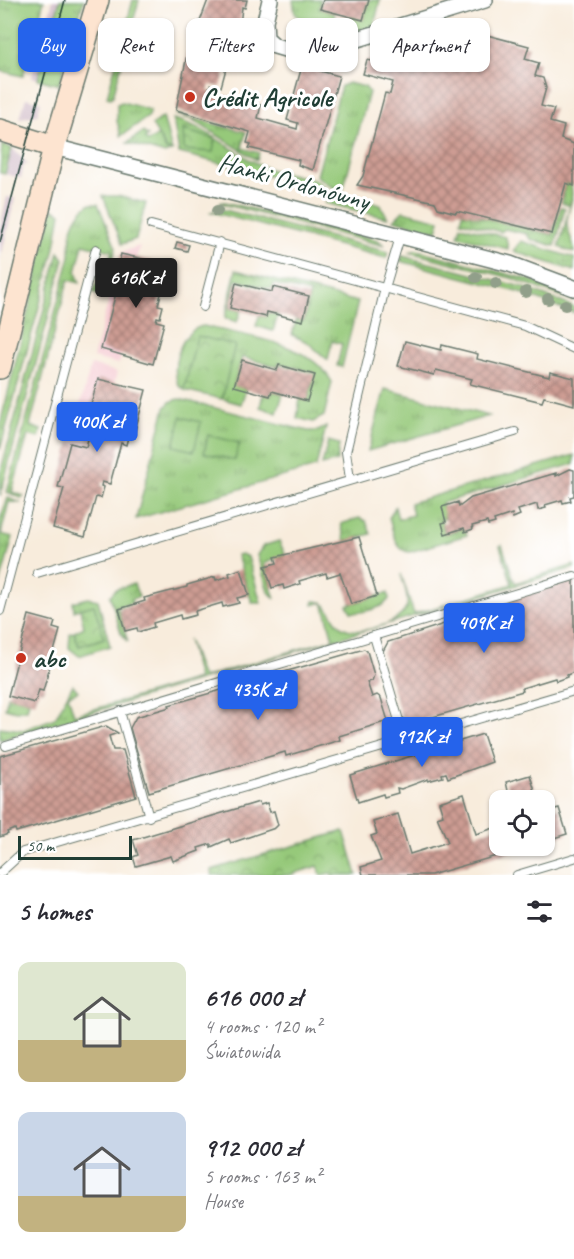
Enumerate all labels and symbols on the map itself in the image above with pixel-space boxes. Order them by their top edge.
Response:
place label: Crédit Agricole [202,81,334,114]
marker: Crédit Agricole [183,90,197,104]
street label: Hanki Ordonówny [215,146,375,218]
pin: 616K zł [81,258,191,309]
pin: 400K zł [42,402,152,453]
pin: 409K zł [429,603,539,654]
place label: abc [33,642,67,675]
marker: abc [14,651,28,665]
pin: 435K zł [203,670,313,721]
pin: 912K zł [367,717,477,768]
scale bar [18,833,132,860]

